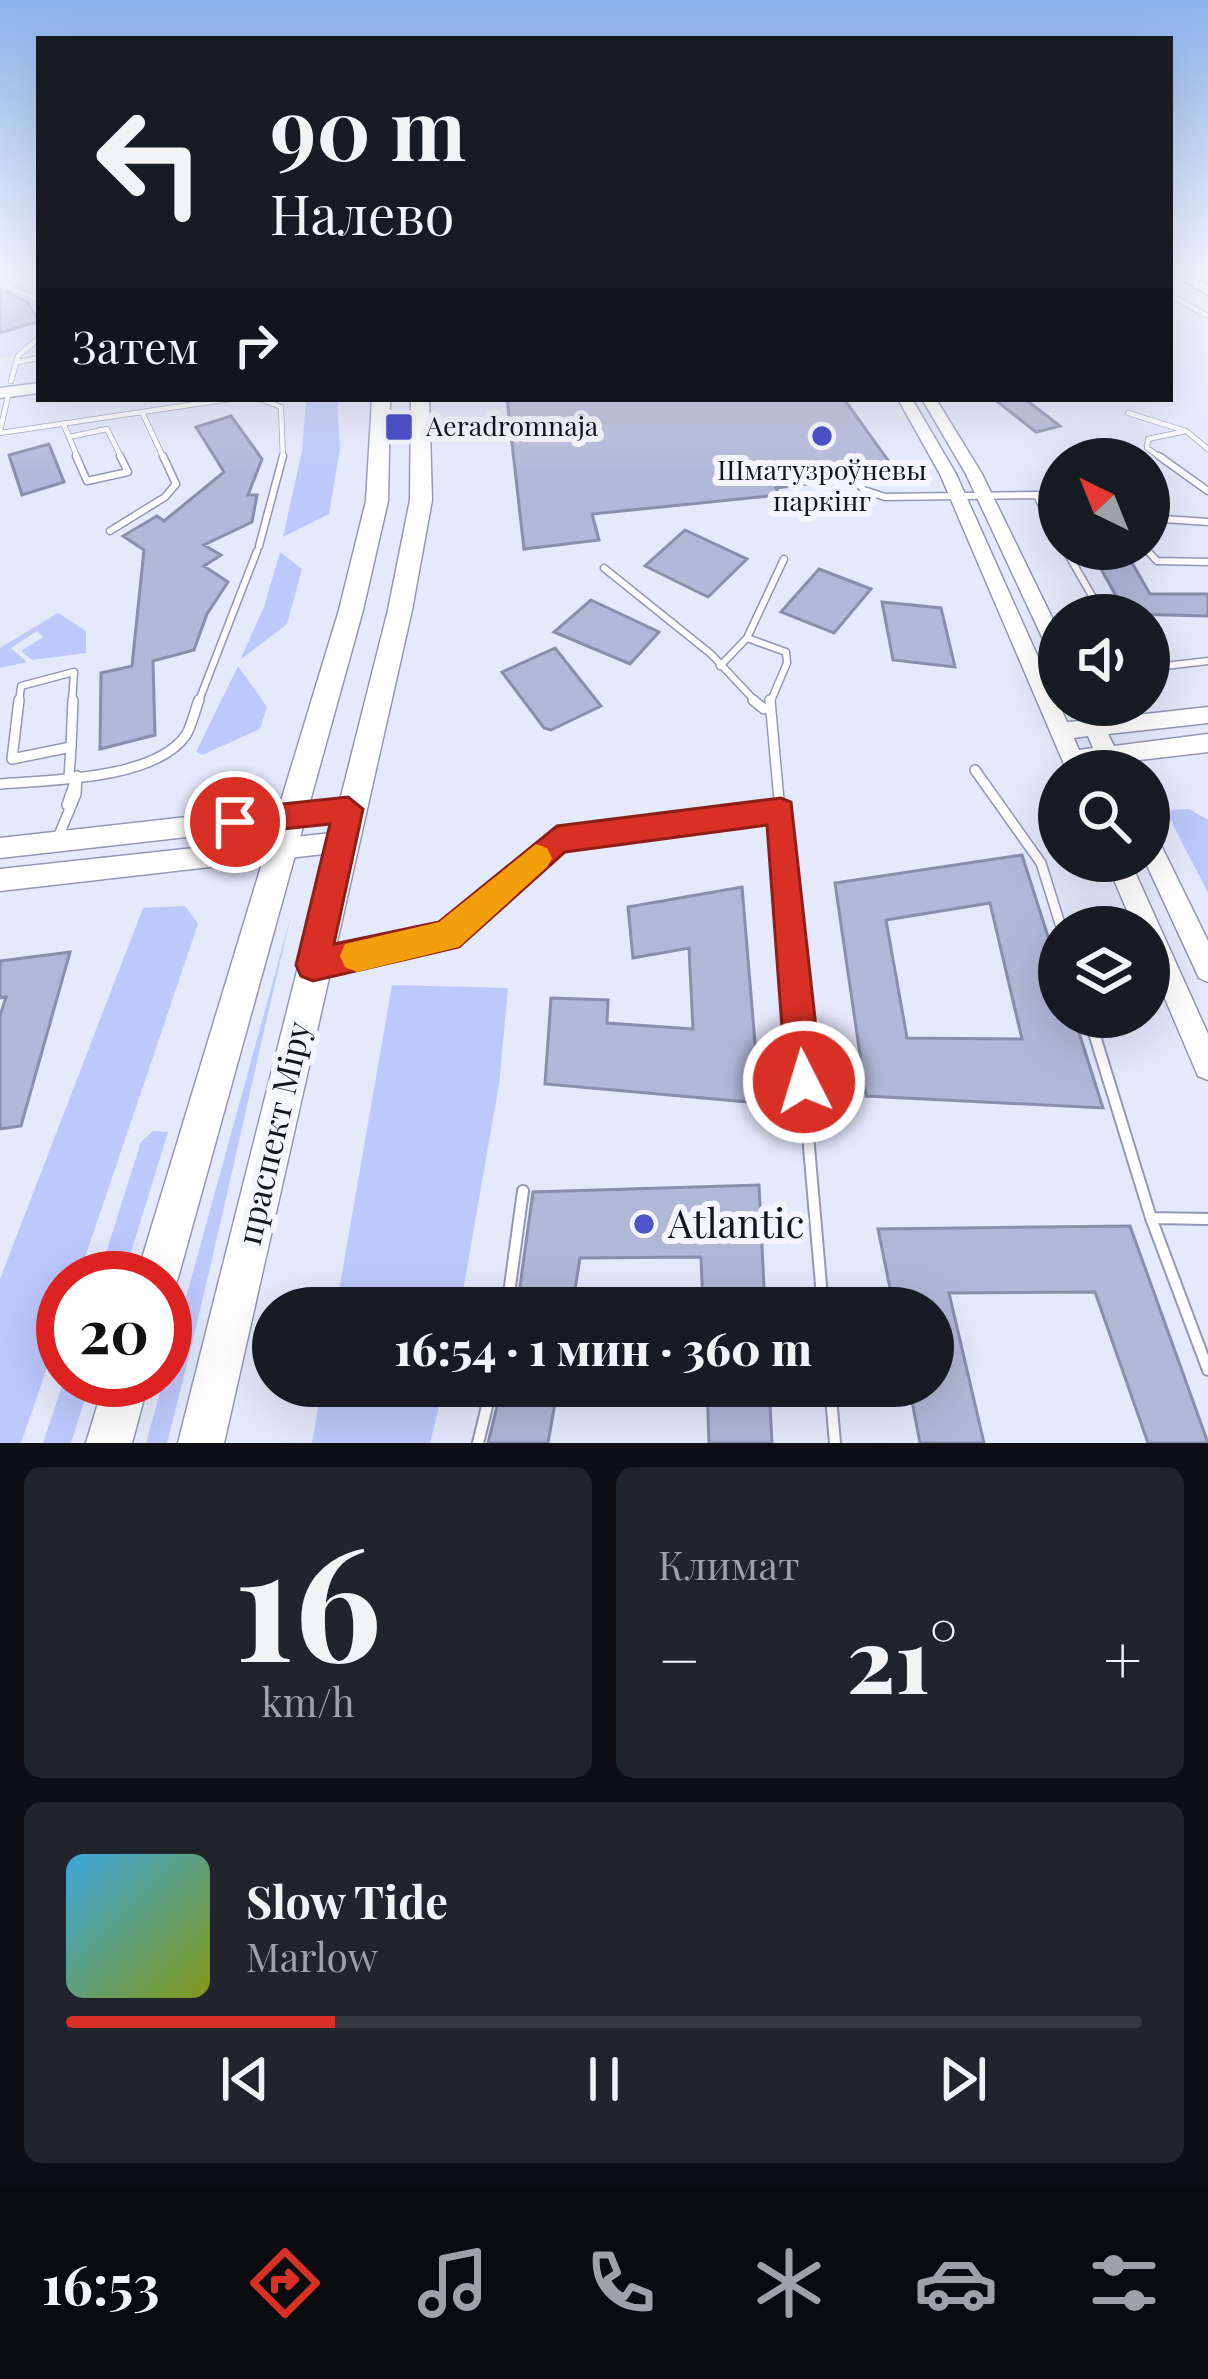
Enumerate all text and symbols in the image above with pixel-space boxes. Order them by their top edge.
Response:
text: 90 m [270,70,466,182]
icon: left [72,84,228,240]
text: Налево [270,177,454,249]
icon: right [223,312,289,378]
text: Затем [72,315,199,375]
place label: Aeradromnaja [425,407,599,443]
marker: Aeradromnaja [383,411,415,443]
marker: Шматузроўневы паркінг [809,423,835,449]
north arrow [1038,438,1170,570]
map controls [1038,438,1170,1038]
place label: Шматузроўневы паркінг [717,451,927,518]
button: sound [1038,594,1170,726]
button: search [1038,750,1170,882]
pin [184,771,286,873]
icon: arrive [202,789,268,855]
button: layers [1038,906,1170,1038]
street label: праспект Міру [225,1016,319,1249]
position arrow [741,1019,867,1145]
place label: Atlantic [667,1196,804,1248]
marker: Atlantic [631,1211,657,1237]
speed limit sign: 20 [36,1251,192,1407]
text: 16:54 · 1 мин · 360 m [394,1317,812,1377]
text: 16 [234,1493,382,1701]
text: Климат [658,1538,800,1590]
text: 21° [847,1597,957,1717]
text: − [658,1614,701,1702]
text: + [1103,1614,1142,1702]
text: km/h [261,1675,355,1727]
text: Slow Tide [246,1870,448,1930]
text: Marlow [246,1930,378,1982]
icon: previous [212,2046,278,2112]
icon: pause [571,2046,637,2112]
icon: next [930,2046,996,2112]
icon: directions [243,2241,327,2325]
icon: music [411,2241,495,2325]
icon: phone [579,2241,663,2325]
icon: climate [747,2241,831,2325]
icon: car [914,2241,998,2325]
icon: filters [1082,2241,1166,2325]
text: 16:53 [42,2247,160,2319]

